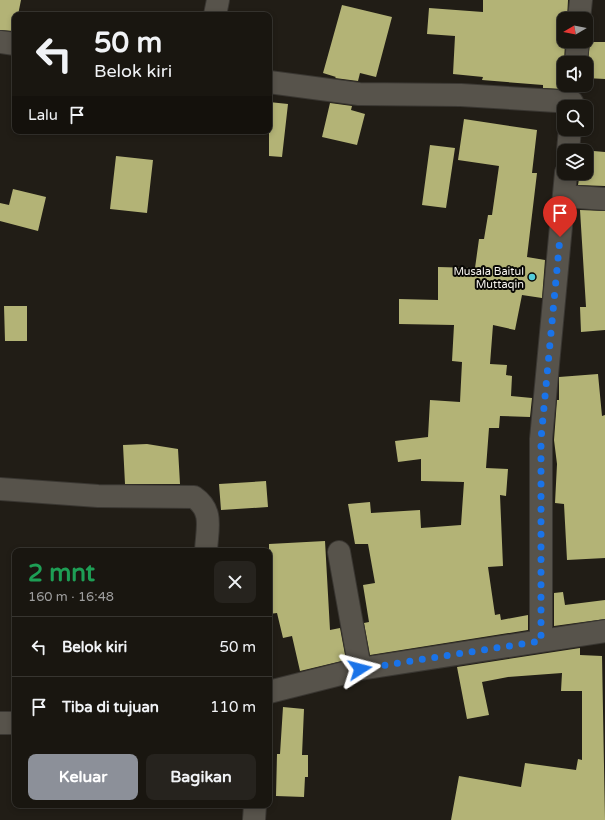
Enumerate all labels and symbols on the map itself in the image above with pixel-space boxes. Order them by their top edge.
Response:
north arrow [557,12,593,48]
pin [543,196,577,237]
place label: Musala Baitul Muttaqin [453,265,524,291]
marker: Musala Baitul Muttaqin [527,272,537,282]
position arrow [339,648,381,690]

